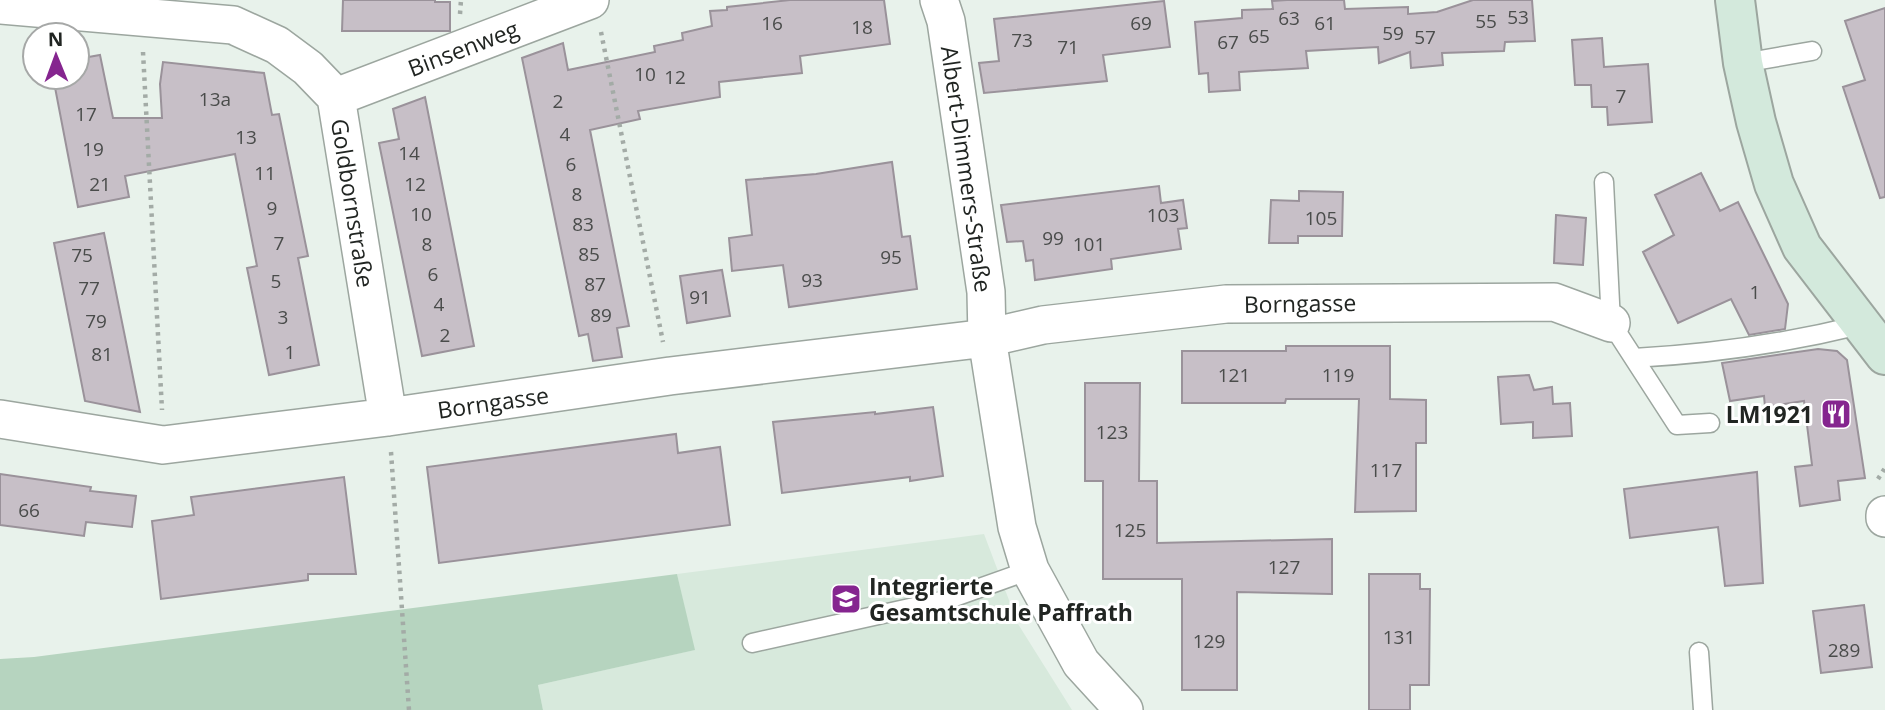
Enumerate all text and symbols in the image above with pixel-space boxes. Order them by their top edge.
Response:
house number: 53 [1507,4,1529,30]
house number: 63 [1278,5,1300,31]
house number: 55 [1475,8,1497,34]
house number: 16 [761,10,783,36]
house number: 69 [1130,10,1152,36]
house number: 61 [1314,10,1336,36]
street label: Binsenweg [403,12,523,84]
house number: 18 [851,14,873,40]
house number: 59 [1382,20,1404,46]
north arrow [21,21,91,91]
house number: 65 [1248,23,1270,49]
house number: 57 [1414,24,1436,50]
text: N [48,26,64,52]
house number: 73 [1011,27,1033,53]
house number: 67 [1217,29,1239,55]
house number: 71 [1057,34,1079,60]
street label: Albert-Dimmers-Straße [934,44,1000,294]
house number: 10 [634,61,656,87]
house number: 12 [664,64,686,90]
house number: 7 [1616,83,1626,109]
house number: 13a [199,86,231,112]
house number: 2 [553,88,563,114]
house number: 17 [75,101,97,127]
street label: Goldbornstraße [324,116,382,290]
house number: 4 [560,121,571,147]
house number: 13 [235,124,257,150]
house number: 19 [82,136,104,162]
house number: 14 [398,140,420,166]
house number: 6 [566,151,576,177]
house number: 11 [254,160,276,186]
house number: 21 [89,171,111,197]
house number: 12 [404,171,426,197]
house number: 8 [572,181,582,207]
house number: 9 [267,195,277,221]
house number: 10 [410,201,432,227]
house number: 103 [1147,202,1179,228]
house number: 105 [1305,205,1337,231]
house number: 83 [572,211,594,237]
house number: 99 [1042,225,1064,251]
house number: 7 [274,230,284,256]
house number: 8 [422,231,432,257]
house number: 101 [1073,231,1105,257]
house number: 85 [578,241,600,267]
house number: 75 [71,242,93,268]
house number: 95 [880,244,902,270]
house number: 6 [428,261,438,287]
house number: 93 [801,267,823,293]
house number: 5 [271,268,281,294]
house number: 87 [584,271,606,297]
house number: 77 [78,275,100,301]
house number: 1 [1750,279,1760,305]
house number: 91 [689,284,711,310]
street label: Borngasse [1244,286,1356,320]
house number: 4 [434,291,445,317]
house number: 89 [590,302,612,328]
house number: 3 [278,304,288,330]
house number: 79 [85,308,107,334]
house number: 2 [440,322,450,348]
house number: 1 [285,339,295,365]
house number: 81 [91,341,113,367]
house number: 121 [1218,362,1250,388]
house number: 119 [1322,362,1354,388]
street label: Borngasse [435,378,551,426]
restaurant icon: LM1921 [1819,397,1853,431]
place label: LM1921 [1726,398,1813,430]
house number: 123 [1096,419,1128,445]
house number: 117 [1370,457,1402,483]
house number: 66 [18,497,40,523]
house number: 125 [1114,517,1146,543]
house number: 127 [1268,554,1300,580]
place label: Integrierte Gesamtschule Paffrath [869,570,1133,628]
school or university icon: Integrierte Gesamtschule Paffrath [829,582,863,616]
house number: 131 [1383,624,1415,650]
house number: 129 [1193,628,1225,654]
house number: 289 [1828,637,1860,663]

